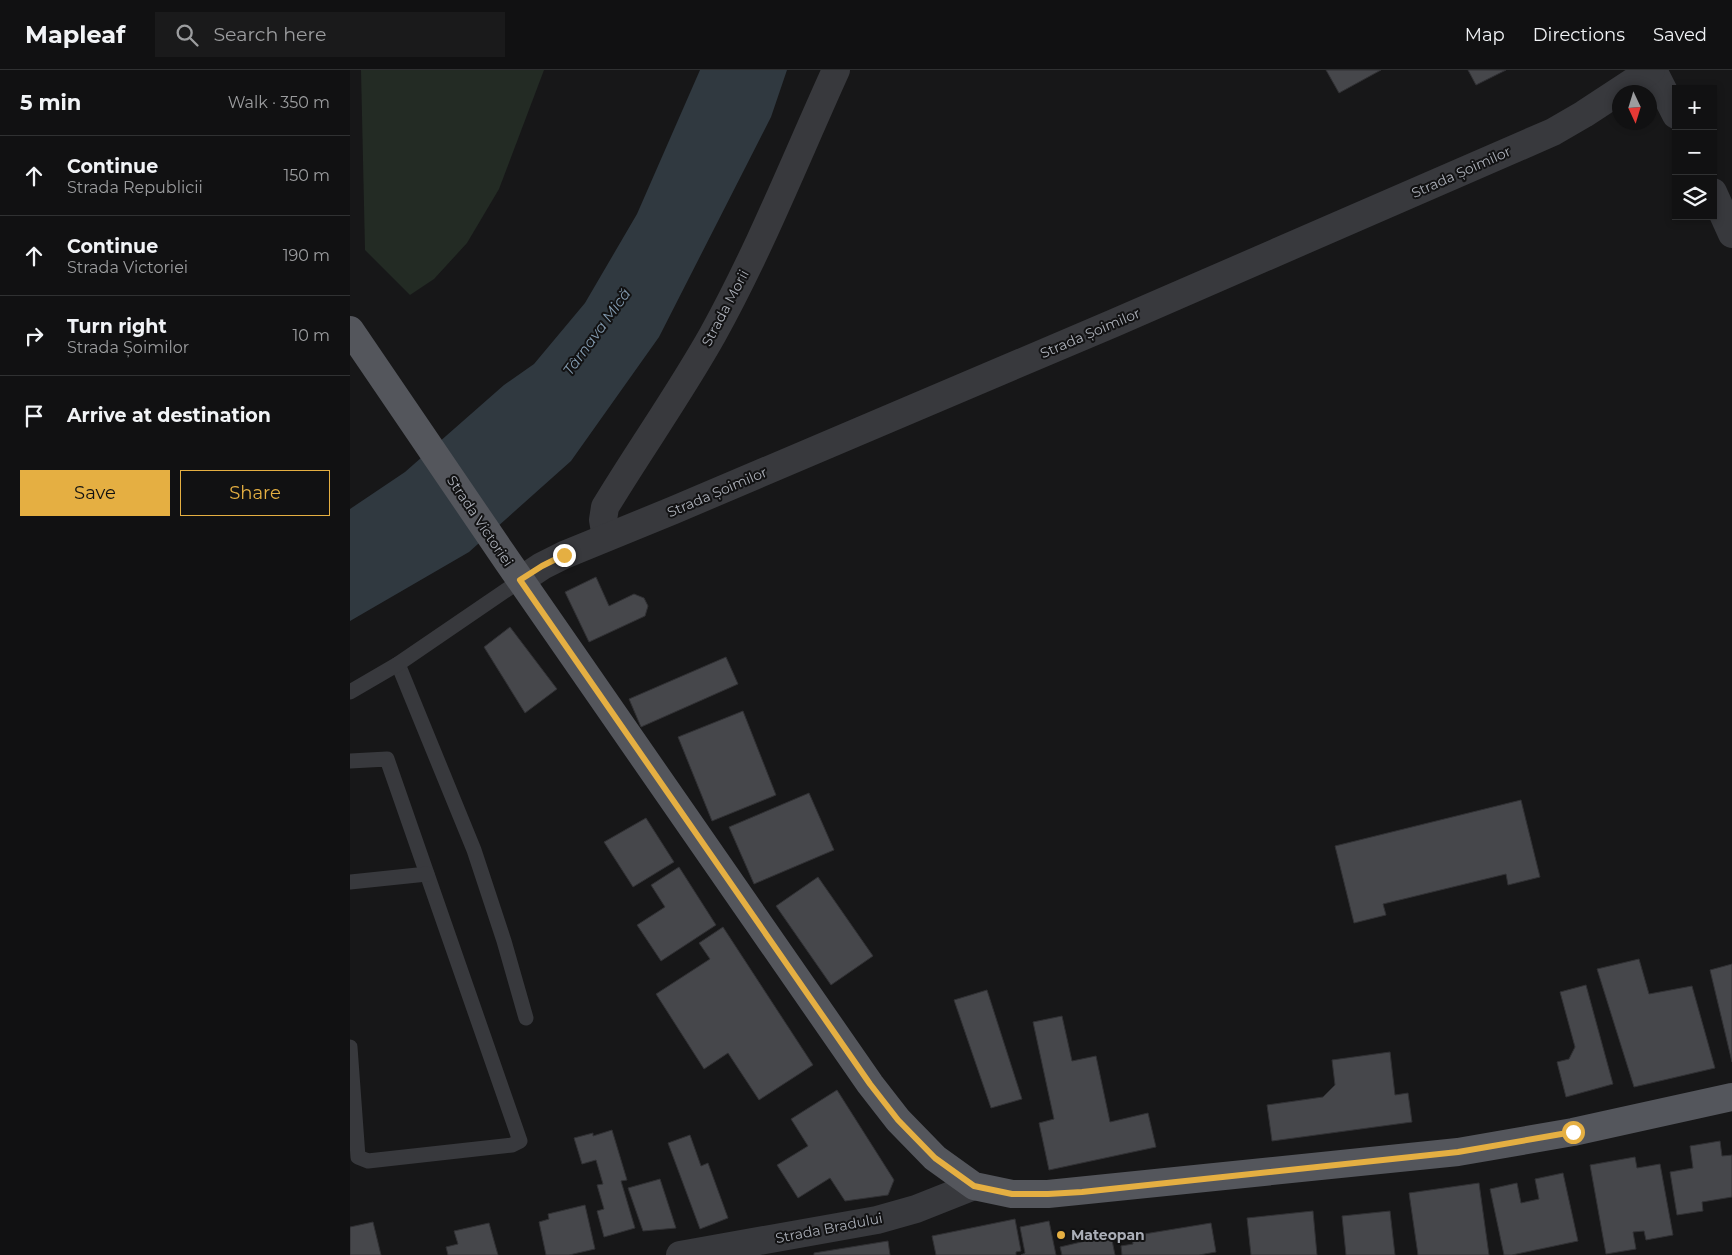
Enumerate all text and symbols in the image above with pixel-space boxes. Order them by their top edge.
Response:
search box [155,12,505,57]
text: Mapleaf [25,20,125,49]
icon: search [173,21,201,49]
text: Search here [213,23,326,46]
text: Map [1465,24,1505,46]
text: Directions [1533,24,1625,46]
text: Saved [1653,24,1707,46]
north arrow [1612,85,1657,130]
map controls [1672,85,1717,220]
button: + [1672,85,1717,130]
text: 5 min [20,90,81,115]
text: Walk · 350 m [228,93,330,112]
button: − [1672,130,1717,175]
street label: Strada Șoimilor [1408,142,1514,203]
text: Continue [67,155,158,178]
icon: ahead [20,162,48,190]
text: 150 m [283,166,330,185]
button: layers [1672,175,1717,220]
text: Strada Republicii [67,178,203,197]
text: Continue [67,235,158,258]
icon: ahead [20,242,48,270]
text: 190 m [283,246,330,265]
text: Strada Victoriei [67,258,188,277]
street label: Strada Morii [697,267,753,349]
water label: Târnava Mică [559,284,635,379]
street label: Strada Șoimilor [1037,304,1143,363]
text: Turn right [67,315,167,338]
icon: right [20,322,48,350]
text: 10 m [292,326,330,345]
text: Strada Șoimilor [67,338,189,357]
icon: arrive [20,402,48,430]
text: Arrive at destination [67,404,271,427]
street label: Strada Șoimilor [664,463,770,522]
button: Save [20,470,170,516]
button: Share [180,470,330,516]
street label: Strada Victoriei [443,472,517,570]
route end [553,544,576,567]
route start [1562,1121,1585,1144]
street label: Strada Bradului [774,1209,884,1247]
place label: Mateopan [1071,1226,1145,1244]
marker: Mateopan [1055,1229,1067,1241]

